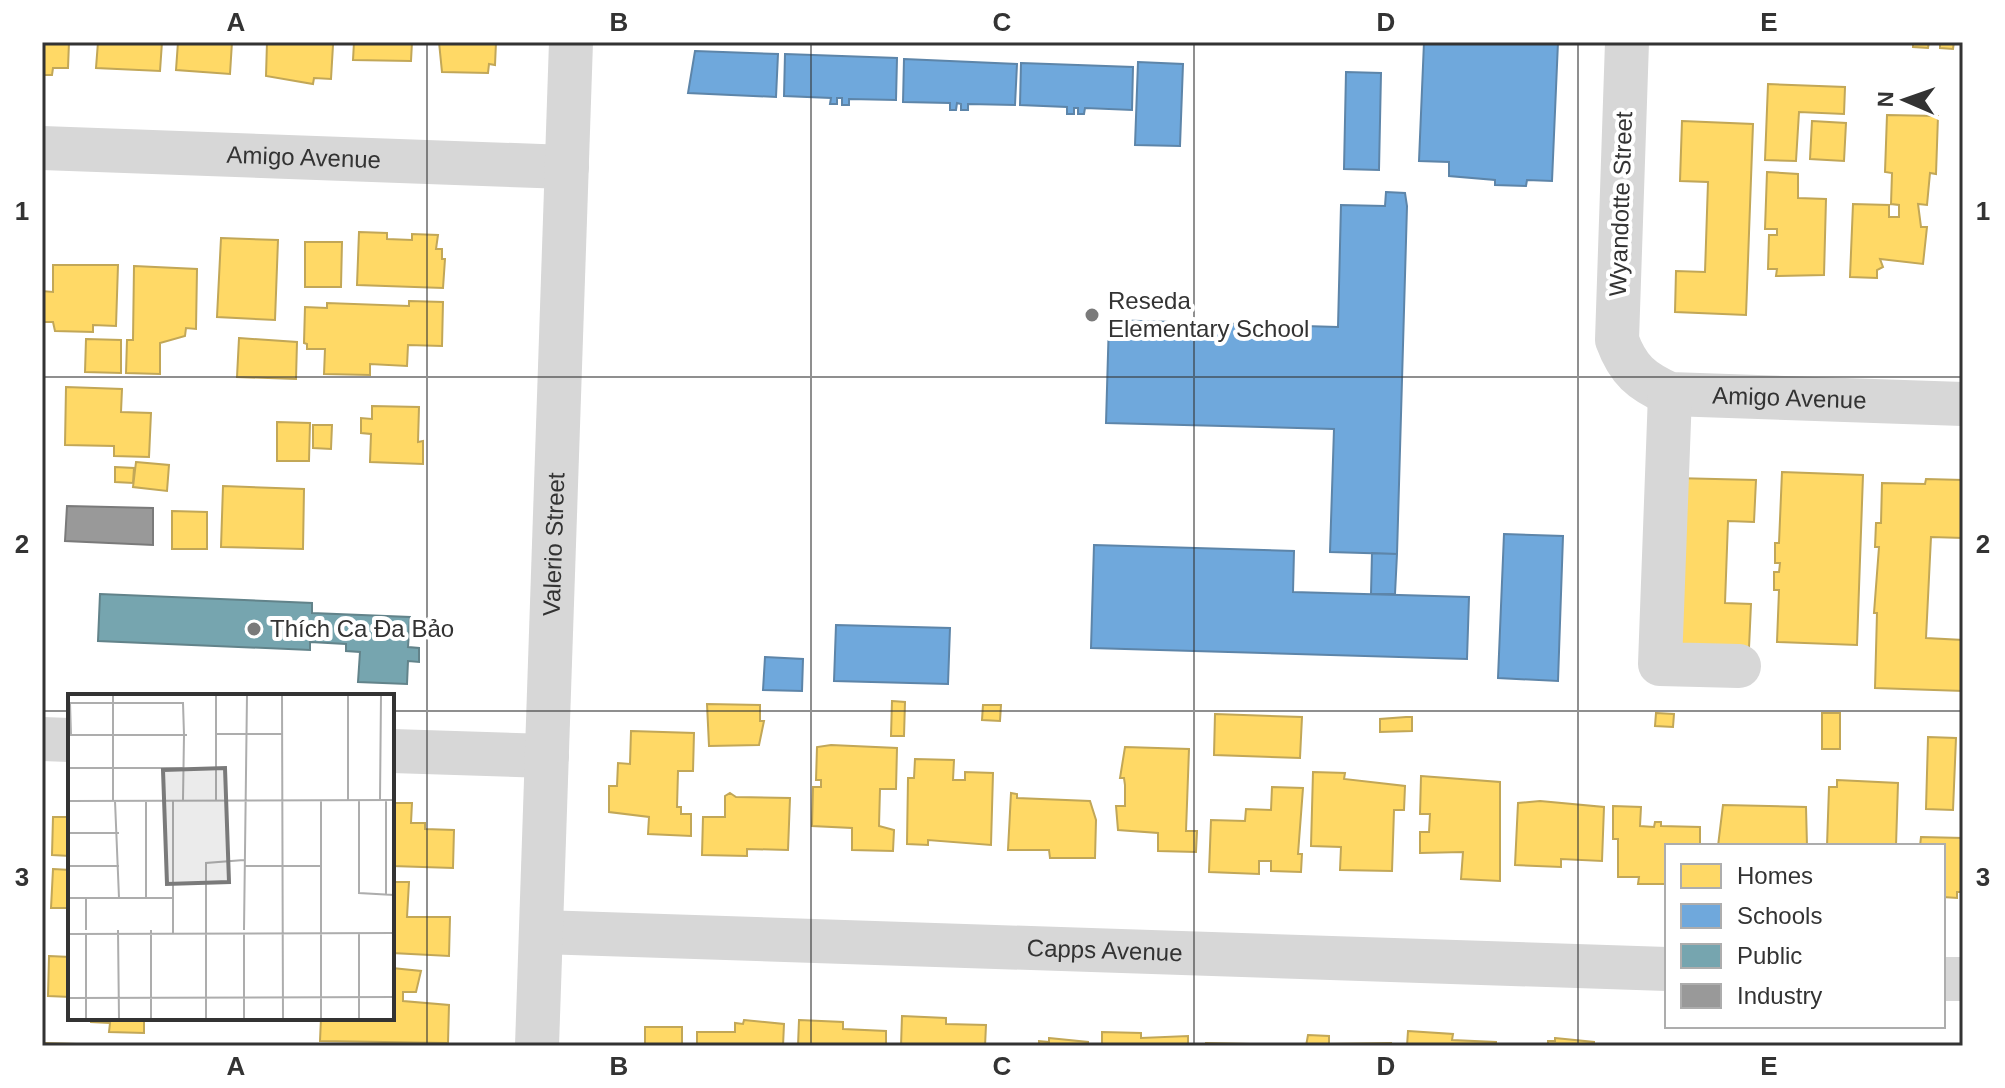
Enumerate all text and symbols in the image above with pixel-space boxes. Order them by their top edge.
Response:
text: A [227,7,246,37]
text: B [610,7,628,37]
text: C [993,7,1012,37]
text: D [1377,7,1395,37]
text: E [1760,7,1778,37]
north arrow [1865,60,1945,140]
text: N [1873,91,1898,108]
street label: Wyandotte Street [1604,111,1637,297]
street label: Amigo Avenue [226,141,382,173]
text: 1 [15,196,29,226]
text: 1 [1976,196,1990,226]
place label: Reseda Elementary School [1108,287,1309,342]
marker: Reseda Elementary School [1083,306,1101,324]
street label: Amigo Avenue [1712,381,1867,414]
street label: Valerio Street [538,472,569,617]
text: 2 [15,529,29,559]
text: 2 [1976,529,1990,559]
place label: Thích Ca Đa Bảo [270,615,454,642]
marker: Thích Ca Đa Bảo [245,620,263,638]
inset map [68,694,394,1020]
legend [1665,844,1945,1028]
text: 3 [15,862,29,892]
text: Homes [1737,862,1813,889]
text: 3 [1976,862,1990,892]
text: Schools [1737,902,1822,929]
street label: Capps Avenue [1026,934,1183,966]
text: Public [1737,942,1802,969]
text: Industry [1737,982,1822,1009]
text: A [227,1051,246,1081]
text: B [610,1051,628,1081]
text: C [993,1051,1012,1081]
text: D [1377,1051,1395,1081]
text: E [1760,1051,1778,1081]

